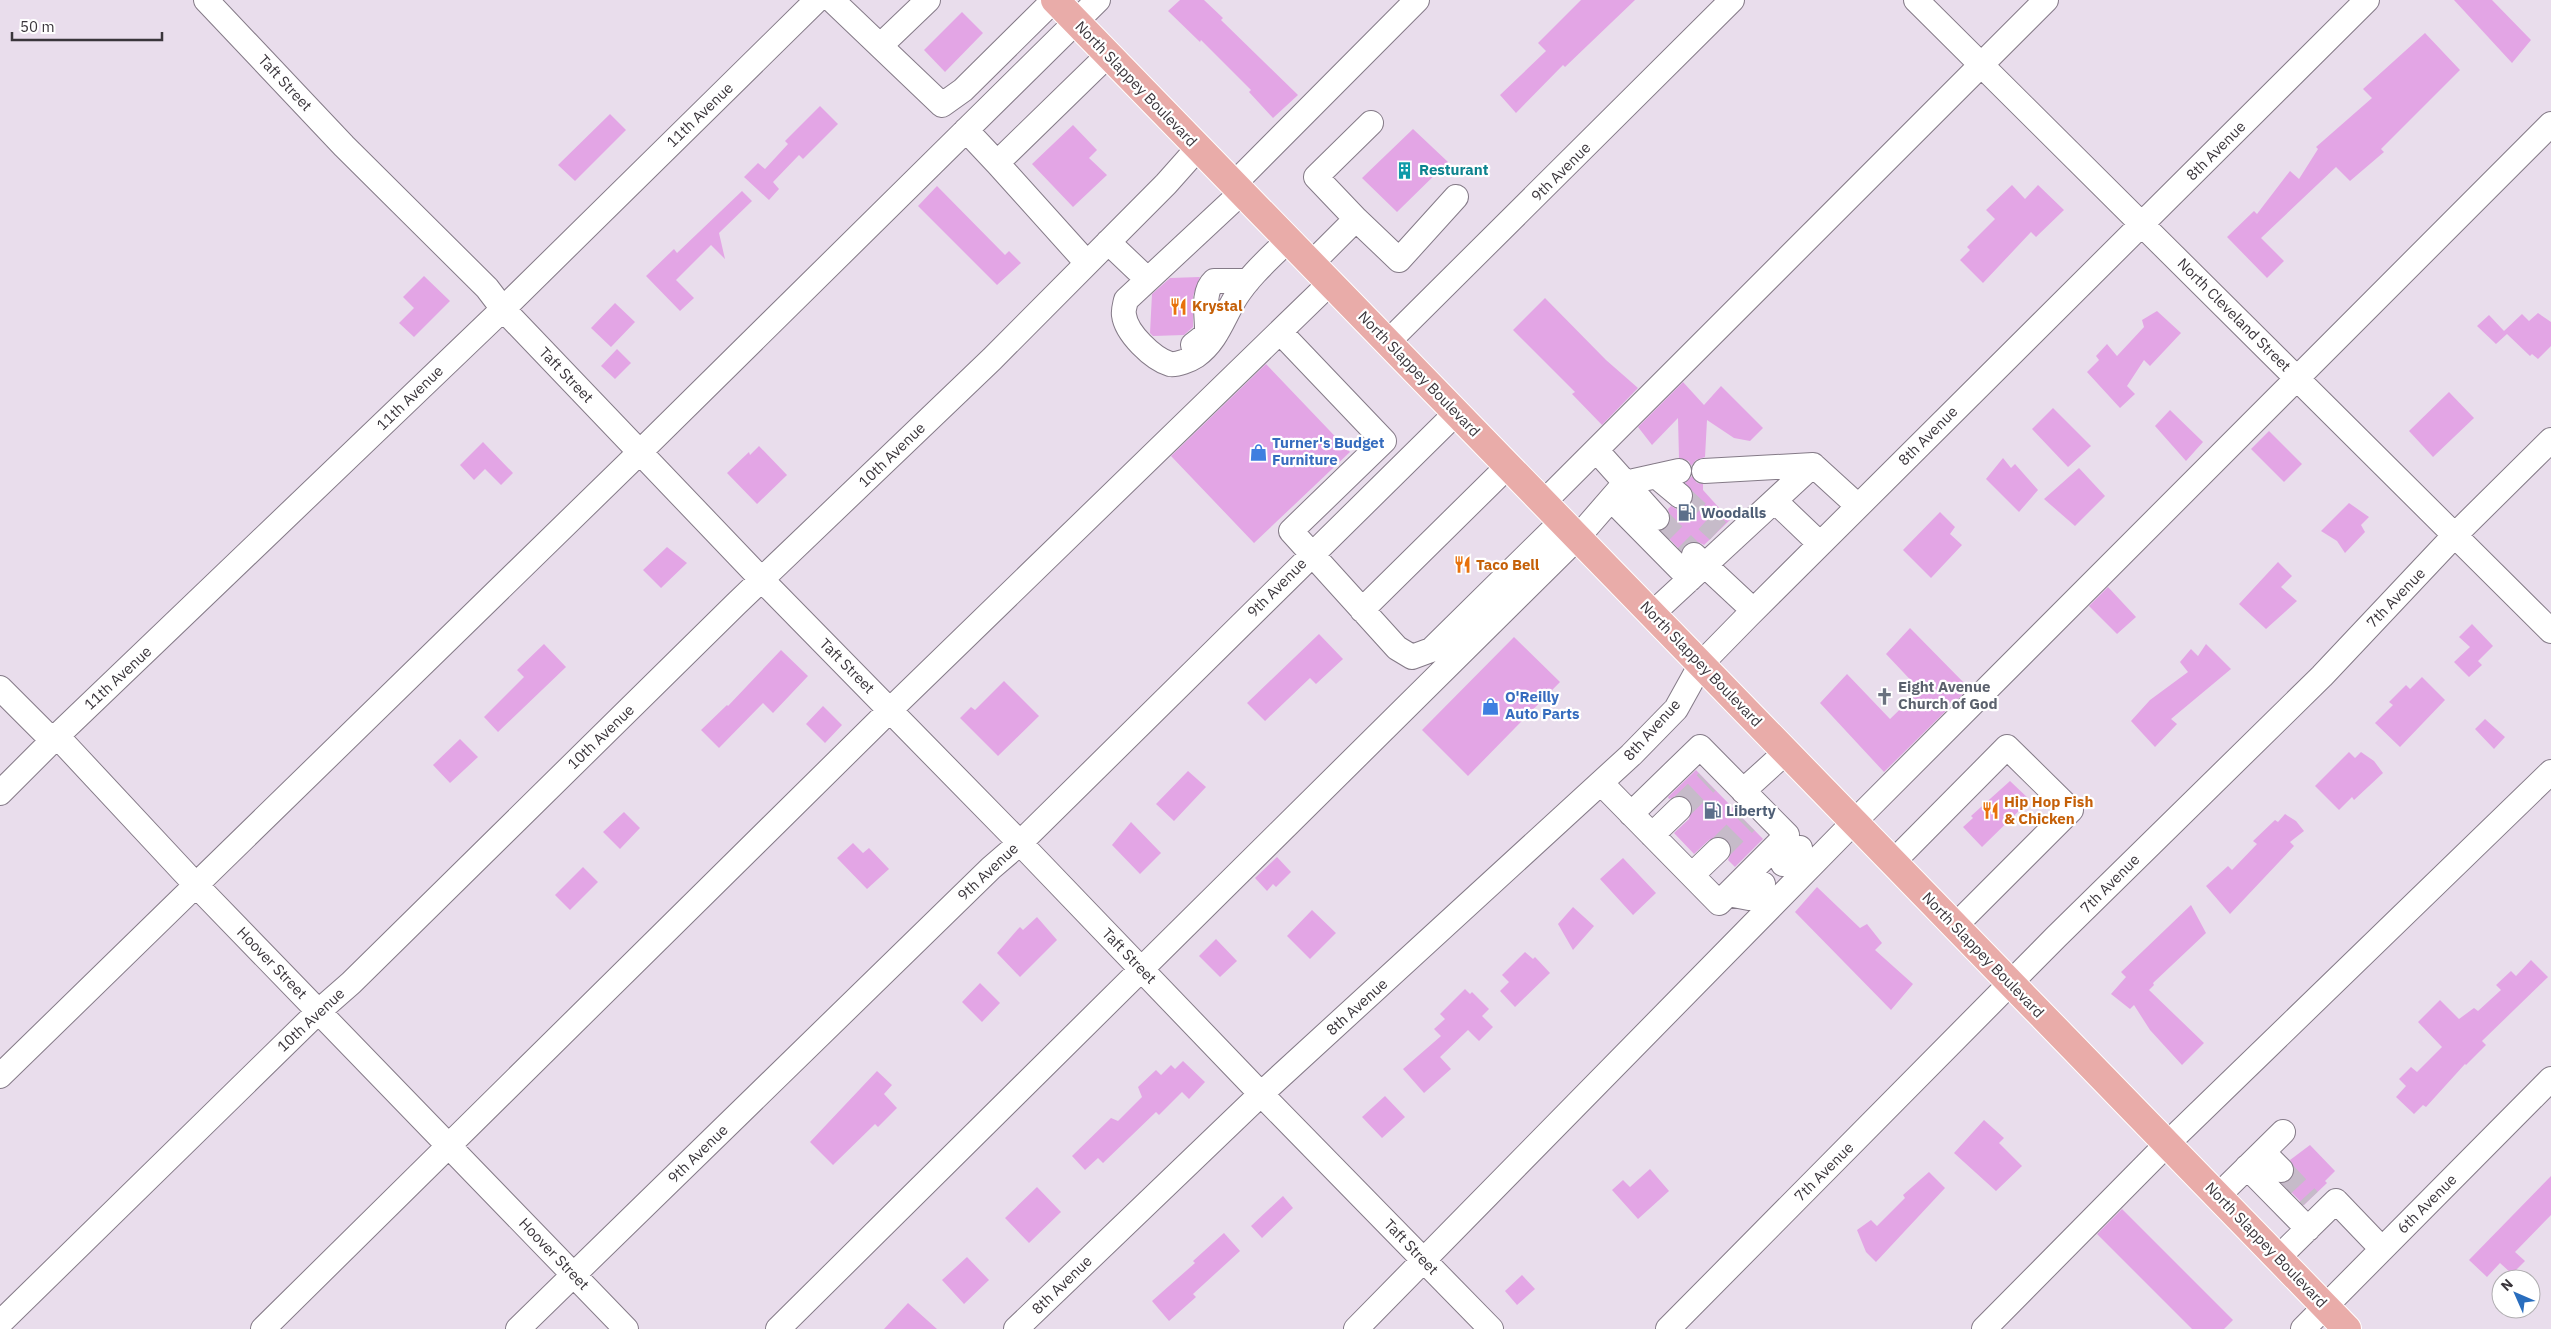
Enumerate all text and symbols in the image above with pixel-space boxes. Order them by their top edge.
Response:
scale bar [12,10,162,42]
text: 50 m [20,17,55,36]
street label: North Slappey Boulevard [1071,17,1201,151]
street label: Taft Street [254,50,316,115]
street label: 11th Avenue [662,78,737,151]
street label: 8th Avenue [2182,117,2249,184]
street label: 9th Avenue [1527,138,1594,205]
building icon: Resturant [1395,160,1415,180]
place label: Resturant [1419,160,1489,179]
street label: North Cleveland Street [2174,254,2295,375]
restaurant icon: Krystal [1168,296,1188,316]
place label: Krystal [1192,296,1243,315]
street label: North Slappey Boulevard [1354,307,1484,441]
street label: Taft Street [535,343,598,407]
street label: 11th Avenue [372,361,447,434]
street label: 8th Avenue [1894,402,1961,469]
street label: 10th Avenue [854,418,929,491]
place label: Turner's Budget Furniture [1272,433,1385,469]
shop icon: Turner's Budget Furniture [1248,442,1268,462]
fuel station icon: Woodalls [1677,503,1697,523]
place label: Woodalls [1701,503,1767,522]
street label: 9th Avenue [1243,554,1310,621]
restaurant icon: Taco Bell [1452,555,1472,575]
place label: Taco Bell [1476,555,1540,574]
street label: 7th Avenue [2362,564,2429,632]
street label: North Slappey Boulevard [1636,597,1766,731]
street label: Taft Street [816,634,879,697]
street label: 11th Avenue [80,642,155,714]
place label: Eight Avenue Church of God [1898,677,1998,713]
church icon: Eight Avenue Church of God [1874,686,1894,706]
place label: O'Reilly Auto Parts [1505,687,1580,723]
street label: 8th Avenue [1619,695,1684,764]
shop icon: O'Reilly Auto Parts [1481,696,1501,716]
street label: 10th Avenue [563,700,638,773]
place label: Hip Hop Fish & Chicken [2004,792,2093,828]
fuel station icon: Liberty [1702,801,1722,821]
place label: Liberty [1726,801,1776,820]
restaurant icon: Hip Hop Fish & Chicken [1980,801,2000,821]
street label: 9th Avenue [953,839,1022,905]
street label: 7th Avenue [2076,850,2143,917]
street label: North Slappey Boulevard [1918,888,2048,1022]
street label: Hoover Street [233,923,311,1003]
street label: Taft Street [1098,924,1161,988]
street label: 8th Avenue [1322,974,1391,1039]
street label: 10th Avenue [273,984,348,1056]
street label: 9th Avenue [664,1120,732,1187]
street label: 7th Avenue [1790,1138,1857,1205]
street label: 6th Avenue [2393,1170,2460,1237]
street label: North Slappey Boulevard [2201,1178,2331,1312]
street label: Hoover Street [515,1214,593,1294]
street label: Taft Street [1380,1215,1443,1279]
street label: 8th Avenue [1028,1251,1096,1318]
north arrow [2491,1269,2541,1319]
text: N [2497,1275,2517,1295]

